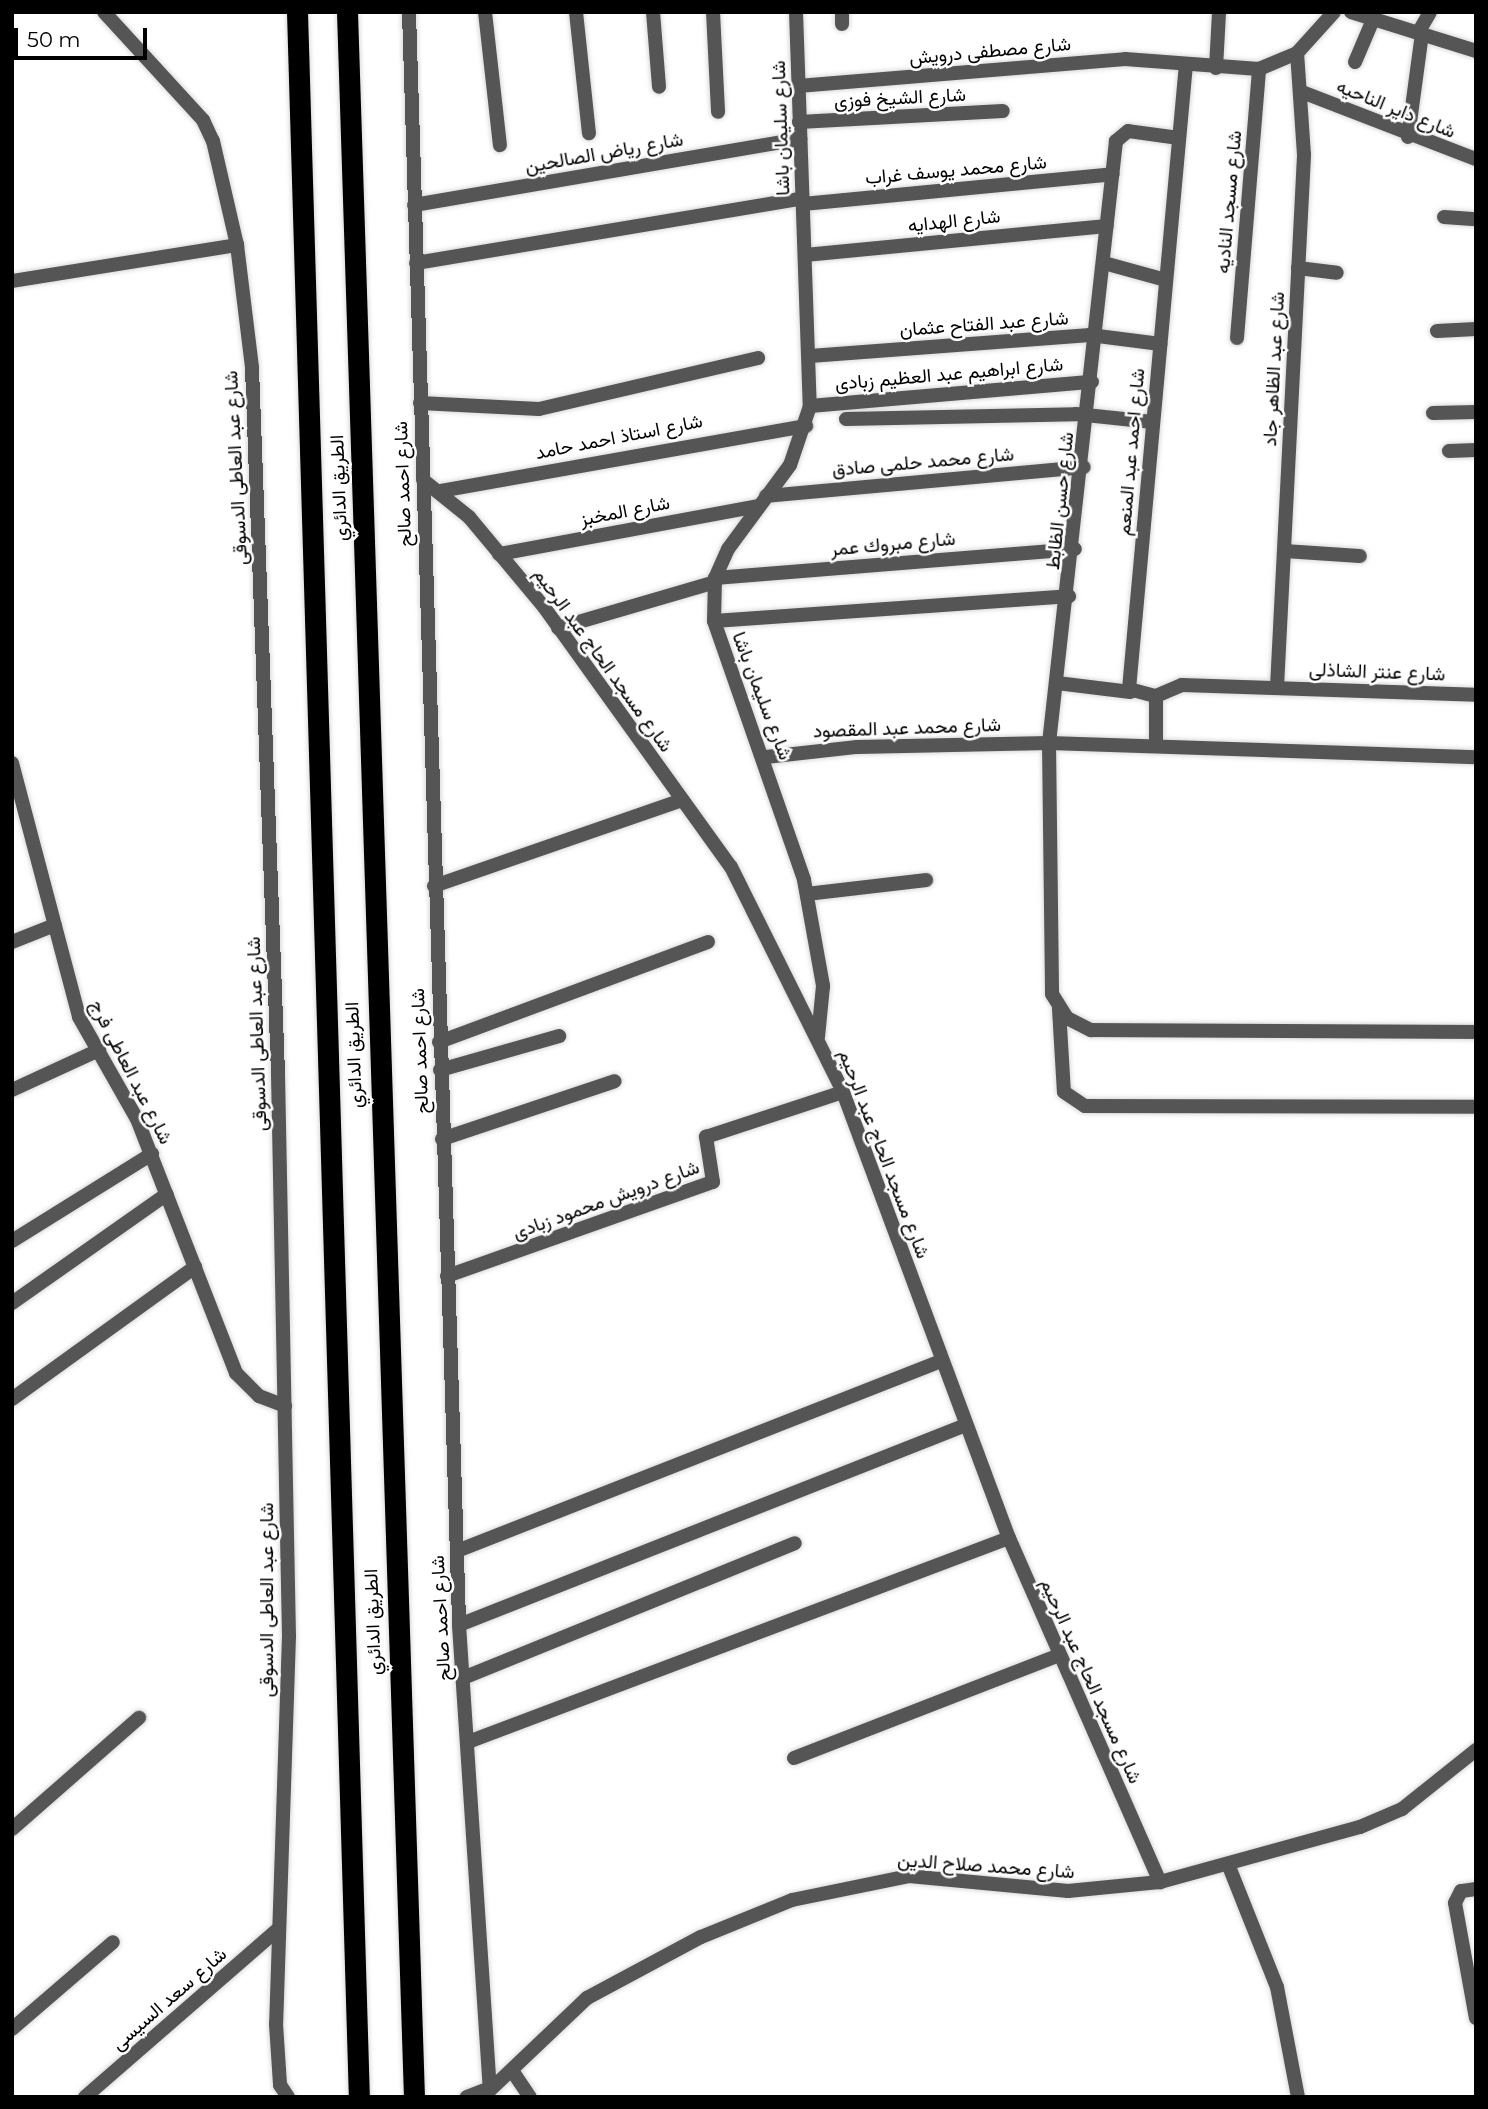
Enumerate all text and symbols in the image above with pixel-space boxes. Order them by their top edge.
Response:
scale bar [18,14,150,58]
text: 50 m [27,27,81,52]
street label: شارع مصطفى درويش [908,33,1072,69]
street label: شارع سليمان باشا [767,60,795,196]
street label: شارع داير الناحيه [1333,75,1459,143]
street label: شارع الشيخ فوزى [833,83,967,113]
street label: شارع رياض الصالحين [523,128,685,178]
street label: شارع مسجد الناديه [1211,130,1247,274]
street label: شارع محمد يوسف غراب [864,151,1048,189]
street label: شارع الهدايه [907,205,1001,237]
street label: شارع عبد الظاهر جاد [1259,291,1289,447]
street label: شارع عبد الفتاح عثمان [899,307,1069,341]
street label: شارع ابراهيم عبد العظيم زبادى [834,353,1064,395]
street label: شارع احمد عبد المنعم [1112,367,1150,537]
street label: شارع عبد العاطى الدسوقى [220,370,252,566]
street label: شارع استاذ احمد حامد [533,410,705,464]
street label: شارع احمد صالح [389,421,417,547]
street label: شارع حسن الظابط [1041,431,1079,571]
street label: الطريق الدائري [326,434,352,542]
street label: شارع محمد حلمى صادق [831,443,1015,481]
street label: شارع المخبز [578,491,672,531]
street label: شارع مبروك عمر [830,527,956,561]
street label: شارع مسجد الحاج عبد الرحيم [529,564,677,756]
street label: شارع سليمان باشا [727,629,797,763]
street label: شارع عنتر الشاذلى [1308,658,1446,686]
street label: شارع محمد عبد المقصود [813,713,1001,743]
street label: شارع عبد العاطى الدسوقى [242,936,272,1132]
street label: شارع احمد صالح [406,988,434,1114]
street label: شارع عبد العاطى فرج [85,996,177,1148]
street label: الطريق الدائري [341,1001,367,1109]
street label: شارع مسجد الحاج عبد الرحيم [834,1046,934,1262]
street label: شارع درويش محمود زبادى [510,1156,702,1244]
street label: شارع عبد العاطى الدسوقى [256,1503,278,1697]
street label: شارع احمد صالح [426,1555,456,1681]
street label: الطريق الدائري [360,1568,386,1676]
street label: شارع مسجد الحاج عبد الرحيم [1035,1575,1147,1787]
street label: شارع محمد صلاح الدين [897,1848,1075,1884]
street label: شارع سعد السيسى [107,1943,231,2055]

